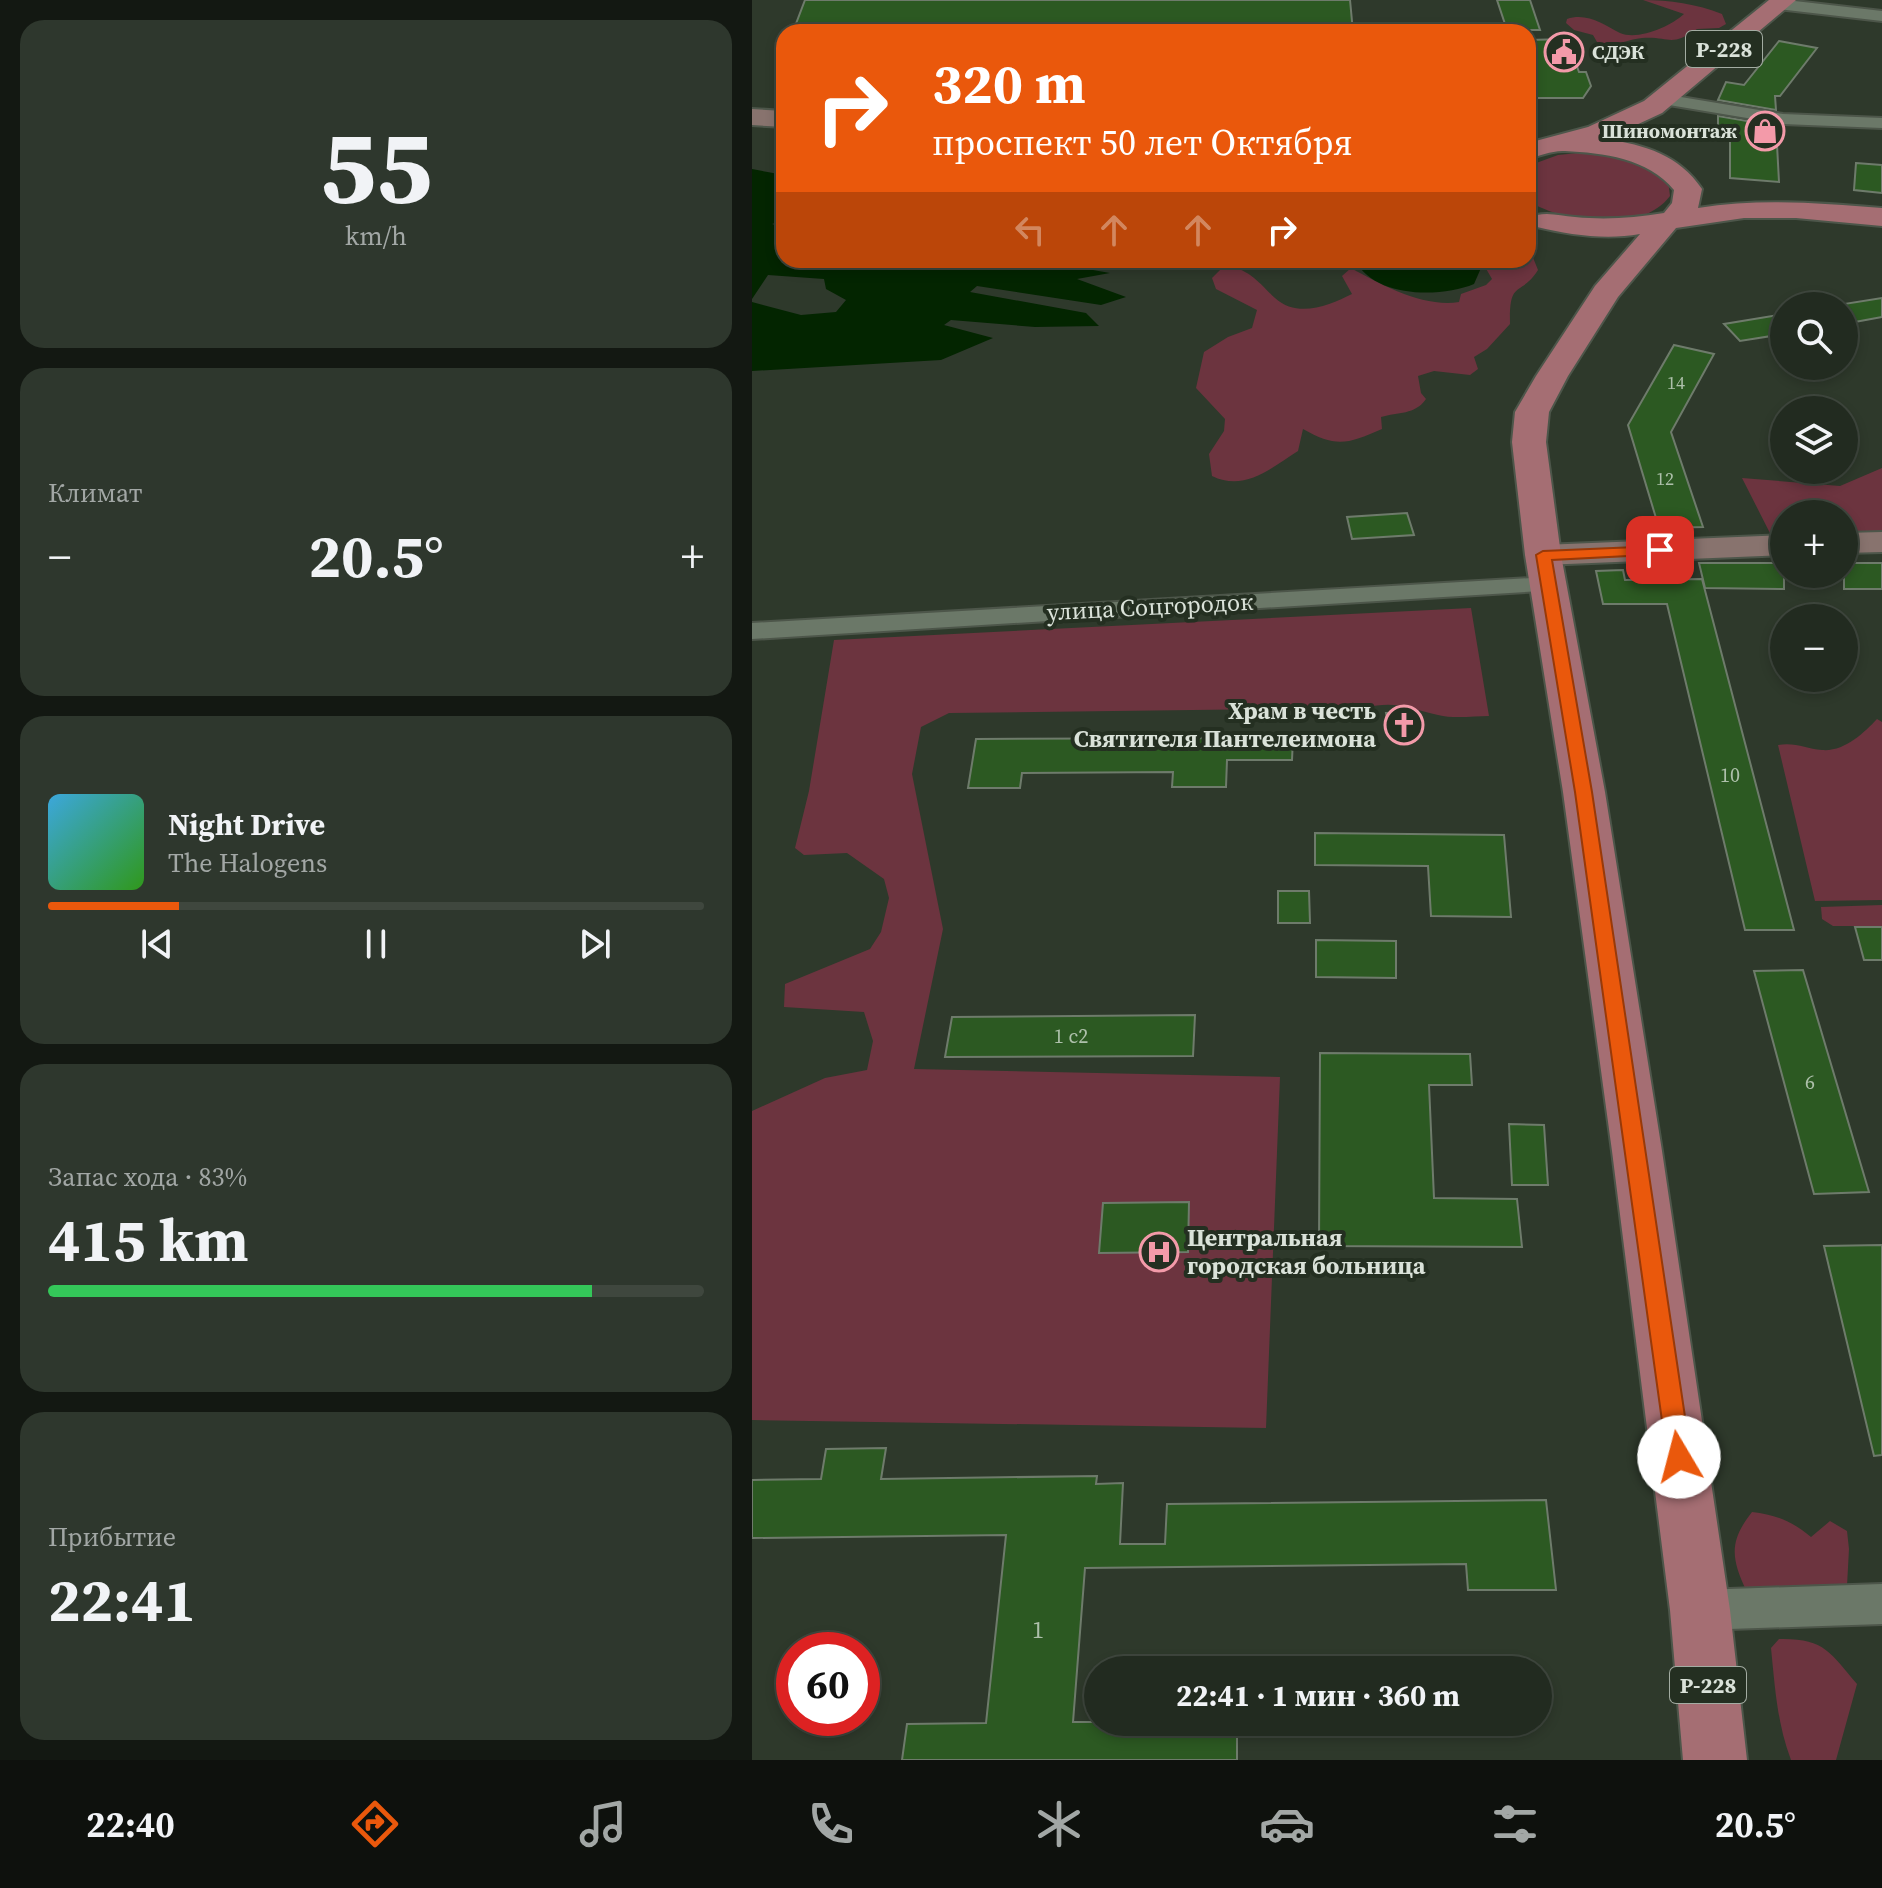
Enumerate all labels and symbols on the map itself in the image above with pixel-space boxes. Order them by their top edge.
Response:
public building icon: СДЭК [1543,31,1585,73]
road number: Р-228 [1686,31,1762,67]
place label: СДЭК [1592,38,1645,66]
shop icon: Шиномонтаж [1744,110,1786,152]
place label: Шиномонтаж [1602,117,1737,145]
house number: 14 [1667,370,1685,395]
house number: 12 [1656,466,1674,491]
pin [1626,516,1694,584]
street label: улица Соцгородок [1046,585,1254,628]
place label: Храм в честь Святителя Пантелеимона [1074,694,1376,755]
church icon: Храм в честь Святителя Пантелеимона [1383,704,1425,746]
house number: 10 [1720,761,1740,789]
house number: 1 с2 [1054,1022,1088,1050]
house number: 6 [1805,1068,1815,1096]
place label: Центральная городская больница [1187,1221,1426,1282]
hospital icon: Центральная городская больница [1138,1231,1180,1273]
position arrow [1637,1415,1721,1499]
house number: 1 [1032,1613,1044,1646]
speed limit sign: 60 [776,1632,880,1736]
road number: Р-228 [1670,1667,1746,1703]

